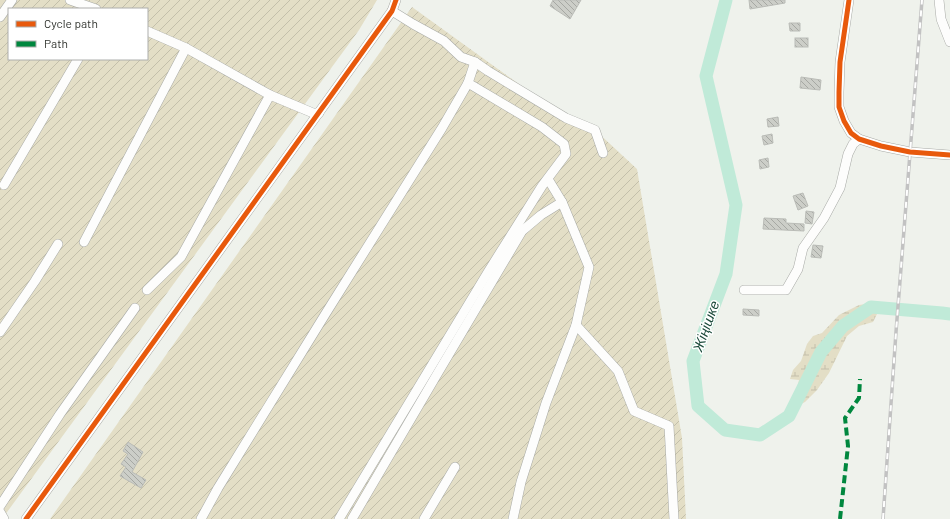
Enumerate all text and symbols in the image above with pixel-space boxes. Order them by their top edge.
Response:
legend [8,8,148,60]
text: Cycle path [44,16,98,30]
text: Path [44,36,68,50]
water label: Жіңішке [688,298,723,354]

